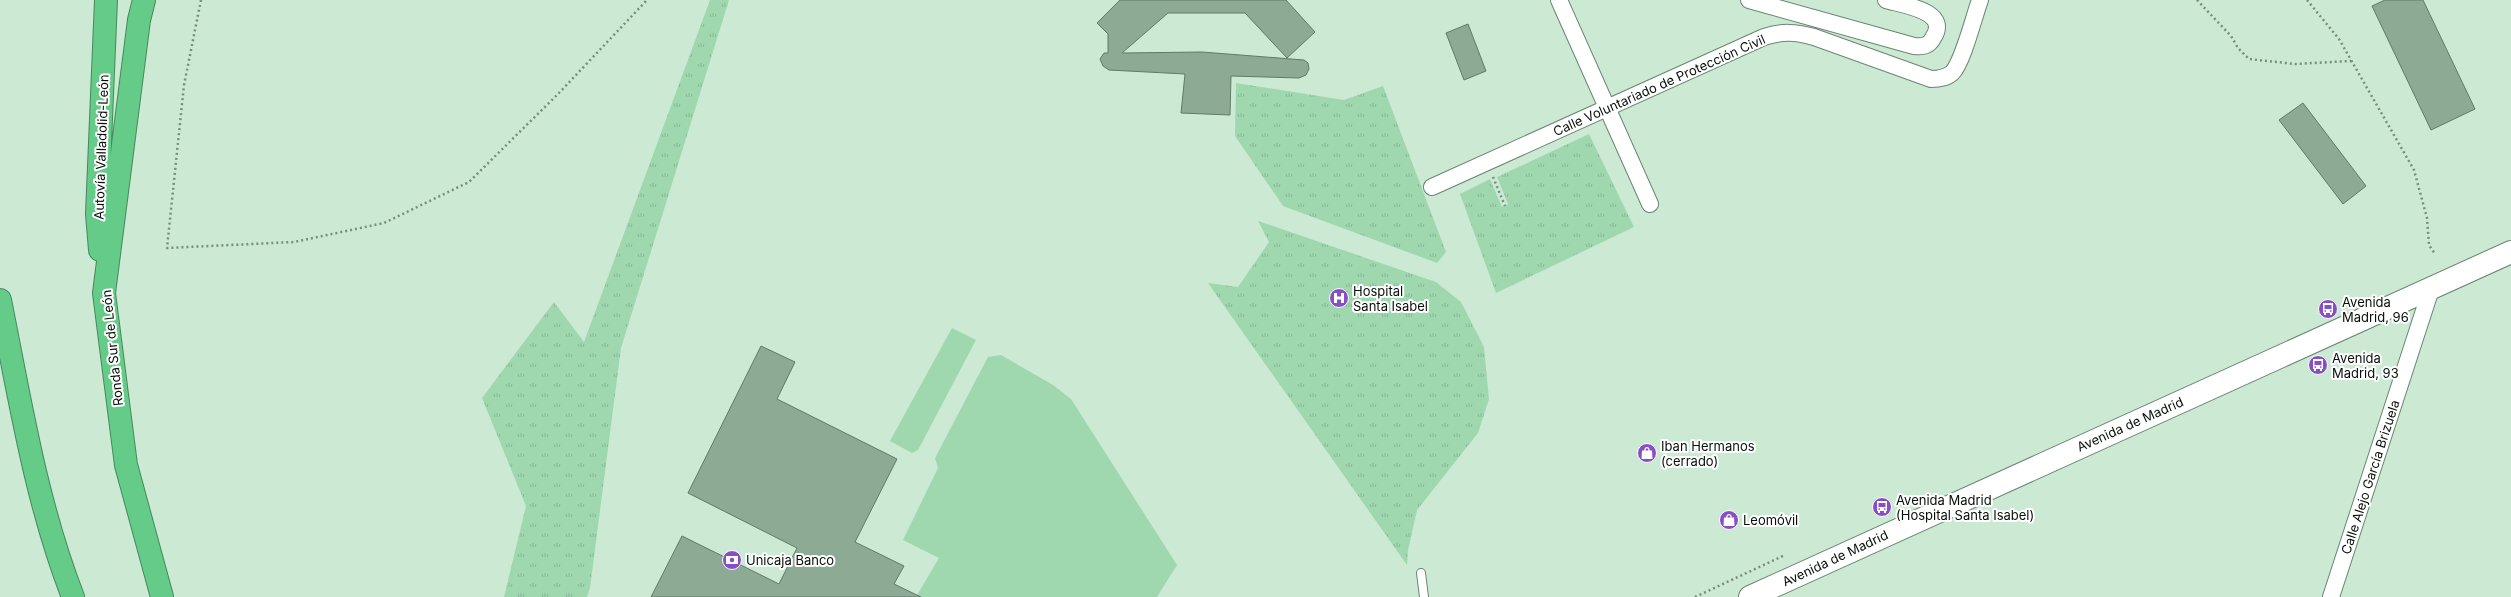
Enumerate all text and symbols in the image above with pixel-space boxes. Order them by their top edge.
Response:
street label: Calle Voluntariado de Protección Civil [1550,31,1768,139]
street label: Autovía Valladolid-León [90,74,112,220]
place label: Hospital Santa Isabel [1353,283,1428,314]
hospital icon: Hospital Santa Isabel [1328,287,1350,309]
street label: Ronda Sur de León [98,289,126,407]
place label: Avenida Madrid, 96 [2342,294,2409,325]
bus stop icon: Avenida Madrid, 96 [2317,298,2339,320]
place label: Avenida Madrid, 93 [2332,350,2399,381]
bus stop icon: Avenida Madrid, 93 [2307,354,2329,376]
street label: Avenida de Madrid [2074,393,2186,455]
street label: Calle Alejo García Brizuela [2337,398,2403,556]
place label: Iban Hermanos (cerrado) [1661,438,1755,469]
shop icon: Iban Hermanos (cerrado) [1636,442,1658,464]
place label: Avenida Madrid (Hospital Santa Isabel) [1896,492,2034,523]
bus stop icon: Avenida Madrid (Hospital Santa Isabel) [1871,496,1893,518]
shop icon: Leomóvil [1718,509,1740,531]
place label: Leomóvil [1743,512,1798,528]
street label: Avenida de Madrid [1780,526,1890,590]
bank icon: Unicaja Banco [721,549,743,571]
place label: Unicaja Banco [746,552,834,568]

